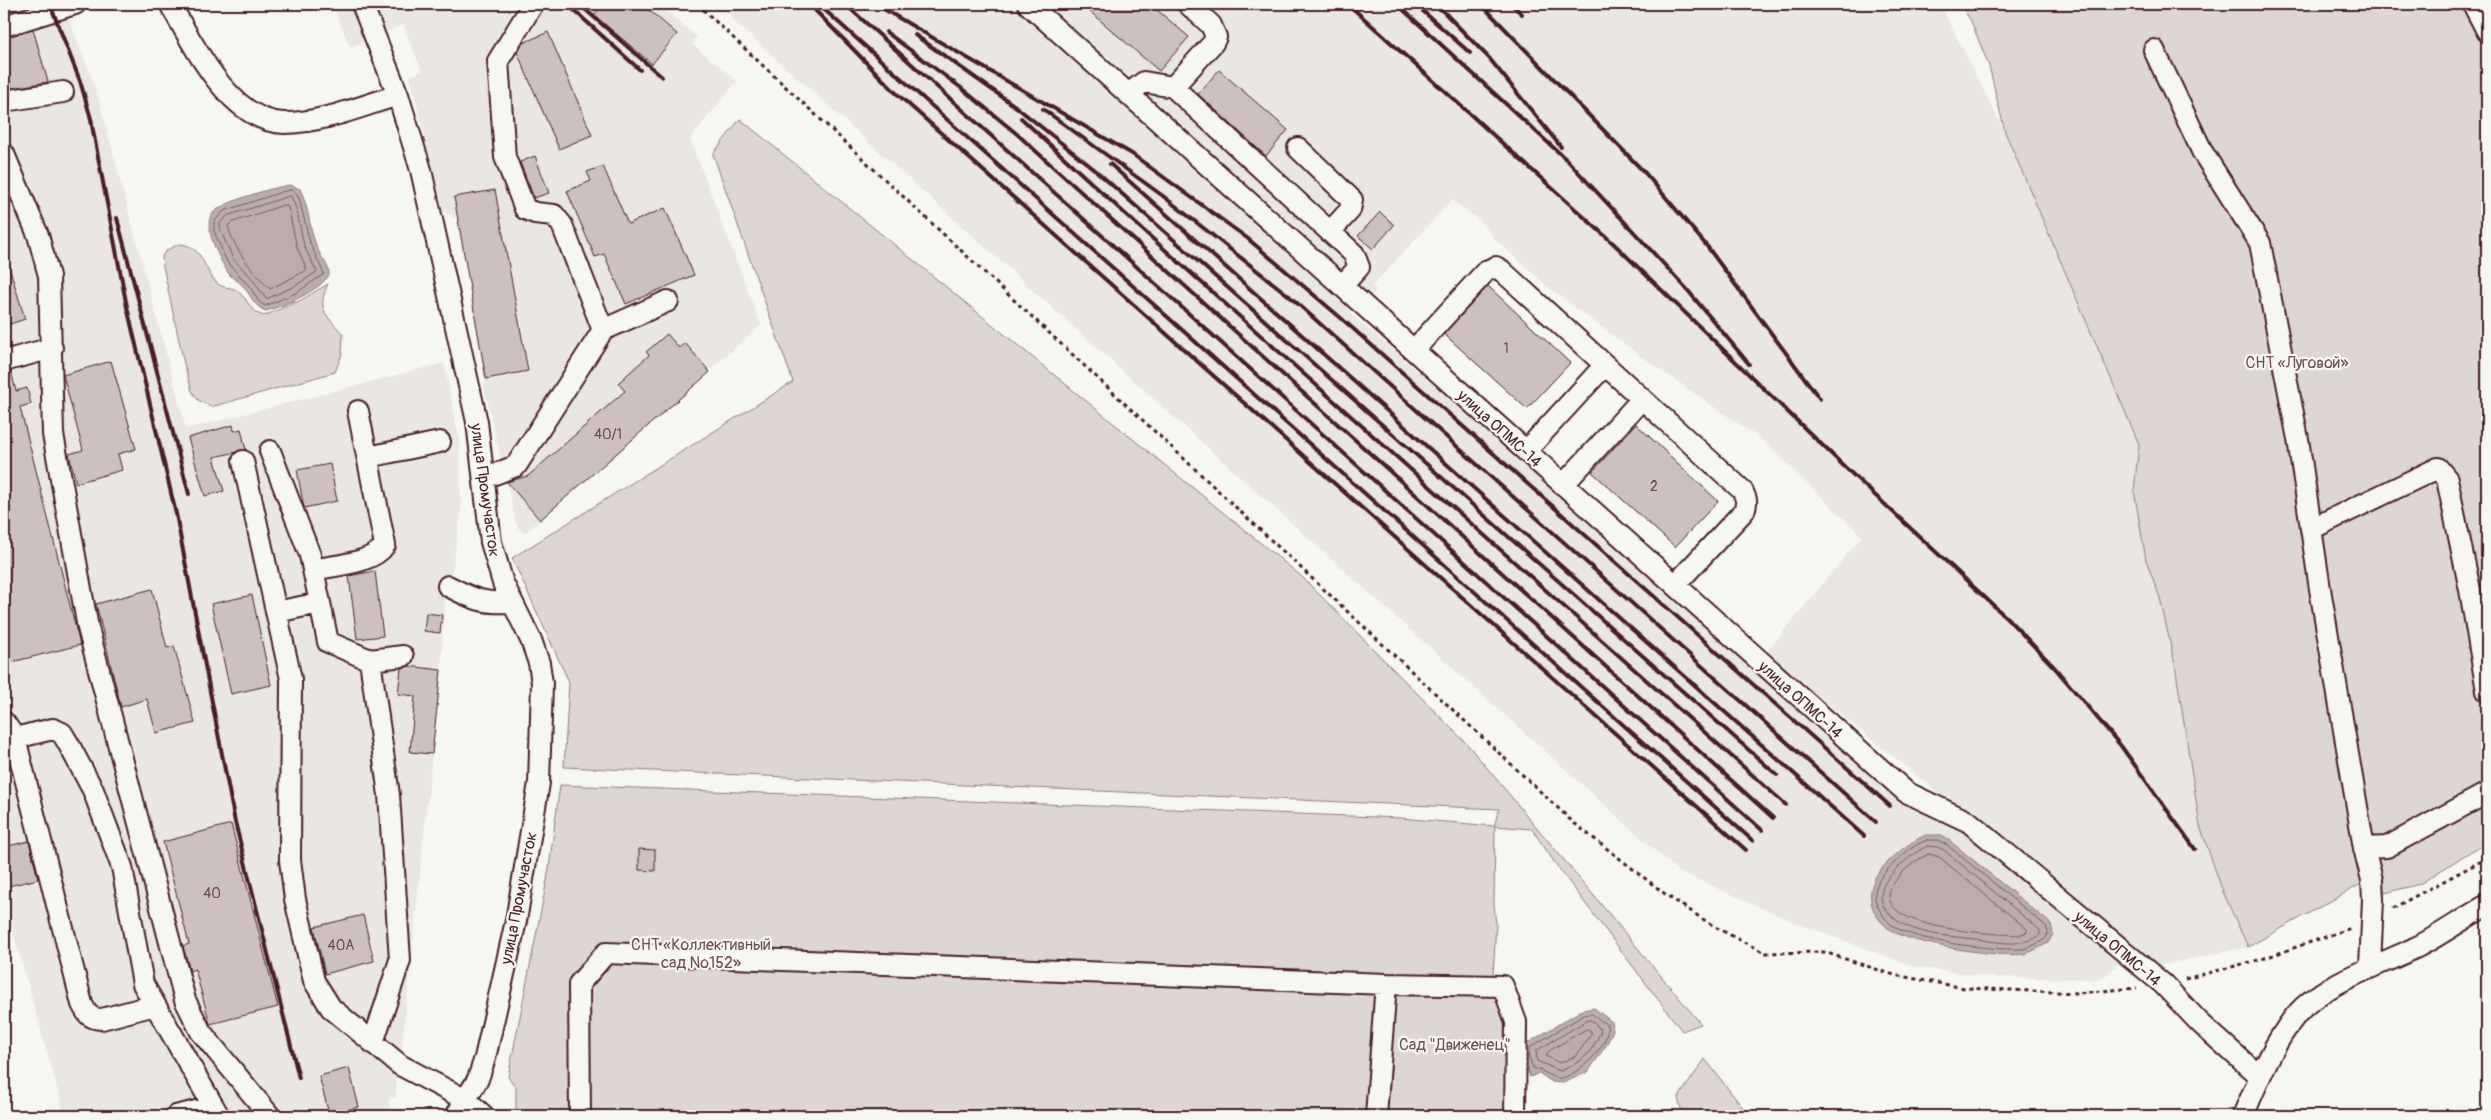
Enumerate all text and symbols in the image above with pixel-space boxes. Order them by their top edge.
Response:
house number: 1 [1503,340,1509,357]
park label: СНТ «Луговой» [2245,353,2349,373]
street label: улица ОПМС-14 [1452,385,1546,472]
street label: улица Промучасток [466,421,504,558]
house number: 40/1 [594,426,622,443]
house number: 2 [1650,478,1658,495]
street label: улица ОПМС-14 [1753,656,1847,743]
street label: улица Промучасток [496,830,542,967]
house number: 40 [203,885,221,902]
street label: улица ОПМС-14 [2069,906,2165,991]
park label: СНТ «Коллективный сад №152» [631,935,771,973]
house number: 40А [328,937,354,954]
park label: Сад "Движенец" [1399,1035,1511,1055]

